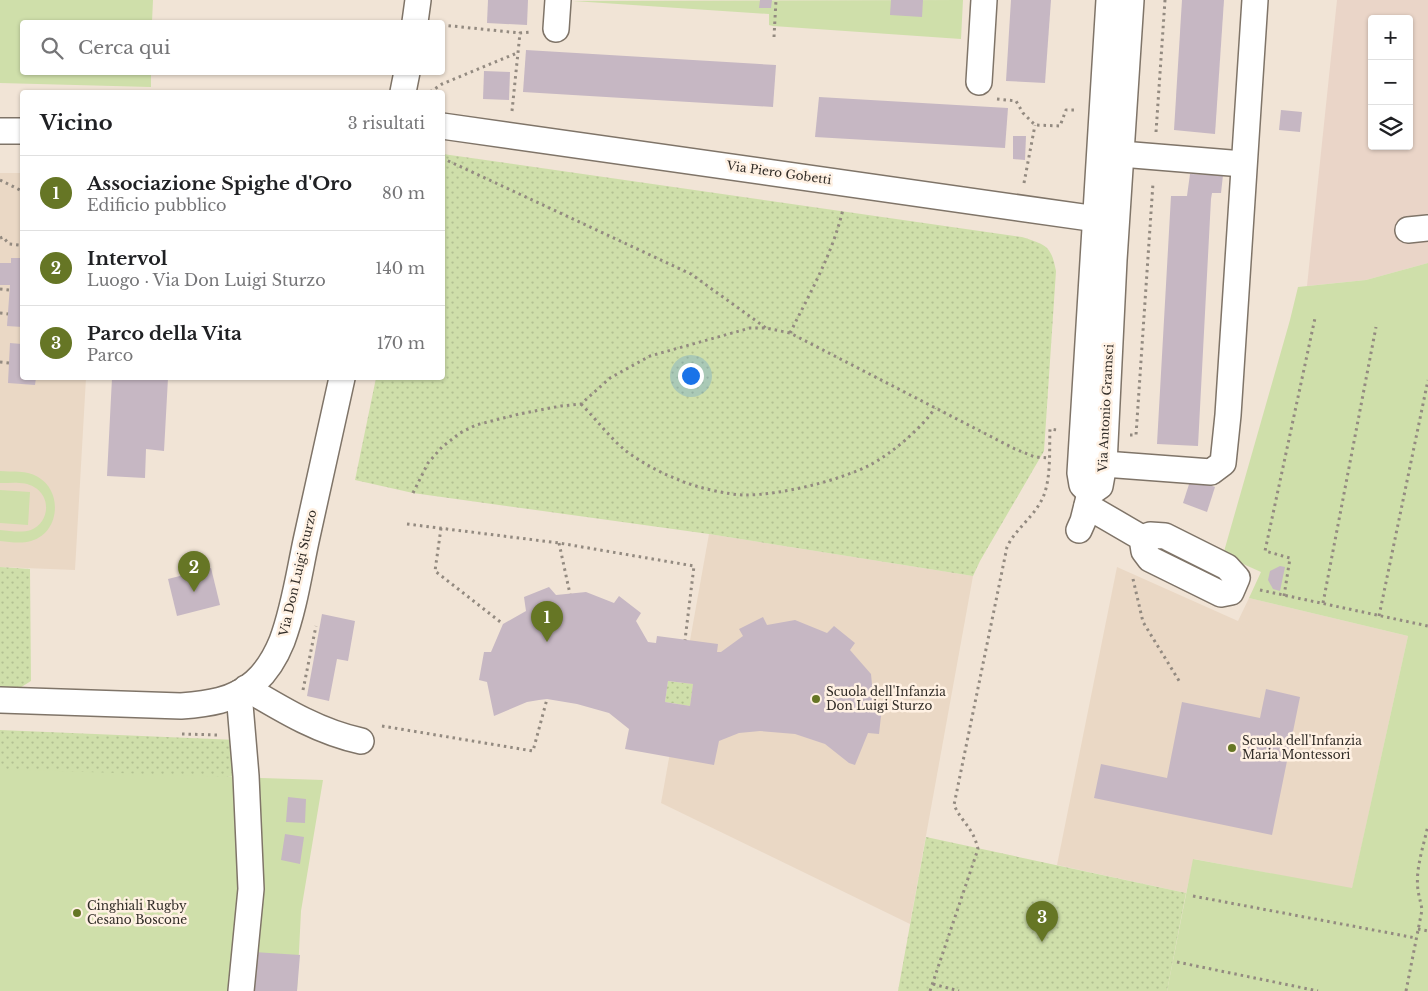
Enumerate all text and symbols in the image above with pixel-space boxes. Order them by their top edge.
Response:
map controls [1368,15,1413,150]
button: + [1368,15,1413,60]
search box [20,20,445,75]
icon: search [38,34,66,62]
text: Cerca qui [78,36,171,59]
button: − [1368,60,1413,105]
button: layers [1368,105,1413,150]
text: Vicino [40,110,113,136]
text: 3 risultati [348,113,425,133]
street label: Via Piero Gobetti [725,158,832,187]
text: Associazione Spighe d'Oro [87,172,352,195]
text: 1 [53,183,59,203]
text: 80 m [382,183,425,203]
text: Edificio pubblico [87,195,227,215]
text: Intervol [87,247,168,270]
text: 2 [51,258,61,278]
text: 140 m [375,258,425,278]
text: Luogo · Via Don Luigi Sturzo [87,270,326,290]
text: Parco della Vita [87,322,242,345]
text: 3 [51,333,61,353]
text: 170 m [377,333,425,353]
street label: Via Antonio Gramsci [1095,344,1116,473]
text: Parco [87,345,133,365]
your location [678,363,704,389]
street label: Via Don Luigi Sturzo [275,508,319,639]
pin: 2 [178,551,210,592]
pin: 1 [531,601,563,642]
place label: Scuola dell'Infanzia Don Luigi Sturzo [826,684,946,713]
marker: Scuola dell'Infanzia Don Luigi Sturzo [810,693,822,705]
place label: Scuola dell'Infanzia Maria Montessori [1242,733,1362,762]
marker: Scuola dell'Infanzia Maria Montessori [1226,742,1238,754]
place label: Cinghiali Rugby Cesano Boscone [87,898,187,927]
pin: 3 [1026,901,1058,942]
marker: Cinghiali Rugby Cesano Boscone [71,907,83,919]

